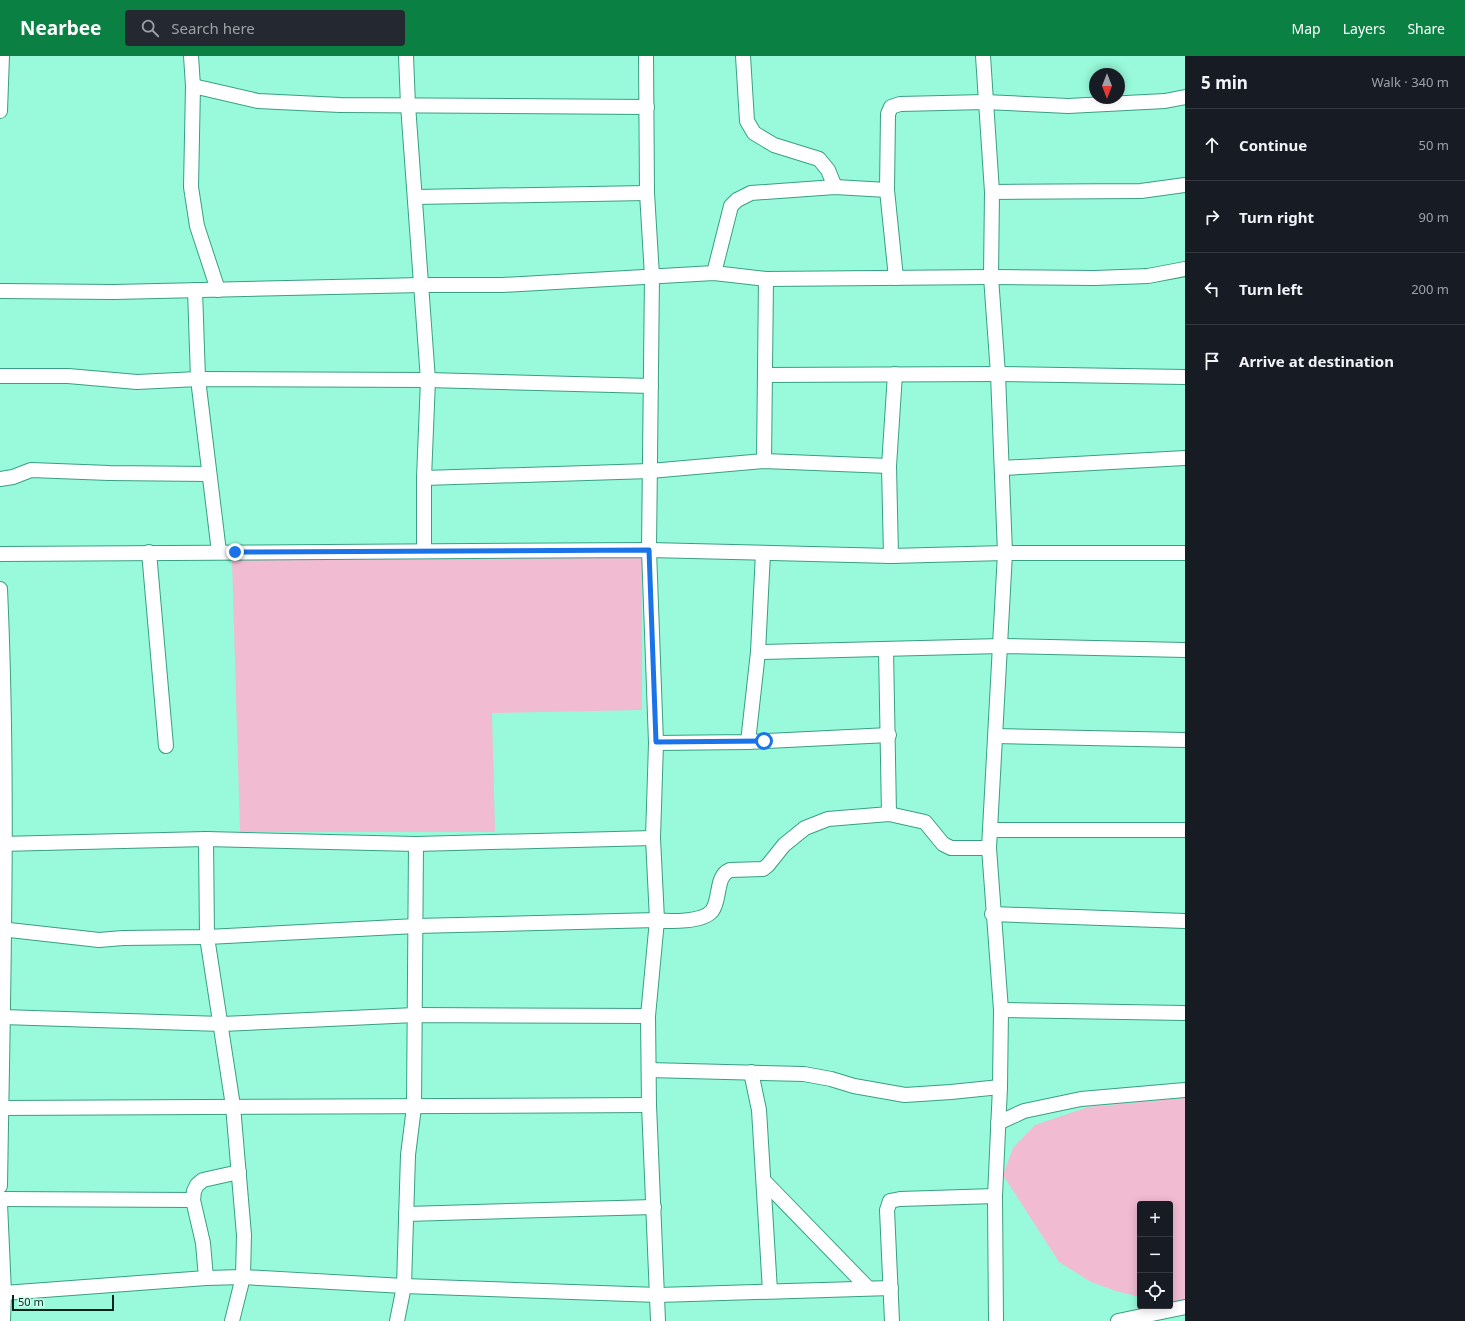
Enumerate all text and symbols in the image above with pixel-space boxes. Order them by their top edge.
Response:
search box [125,10,405,46]
text: Nearbee [20,15,101,41]
icon: search [139,17,161,39]
text: Search here [171,18,255,38]
text: Map [1292,19,1321,38]
text: Layers [1343,19,1385,38]
text: Share [1407,19,1445,38]
north arrow [1089,68,1125,104]
text: 5 min [1201,71,1248,94]
text: Walk · 340 m [1371,73,1449,91]
icon: ahead [1201,134,1223,156]
text: Continue [1239,135,1307,155]
text: 50 m [1419,136,1449,154]
icon: right [1201,206,1223,228]
text: Turn right [1239,207,1314,227]
text: 90 m [1419,208,1449,226]
icon: left [1201,278,1223,300]
text: Turn left [1239,279,1303,299]
text: 200 m [1411,280,1449,298]
icon: arrive [1201,350,1223,372]
text: Arrive at destination [1239,351,1394,371]
route end [226,543,244,561]
route start [755,732,773,750]
map controls [1137,1201,1173,1309]
button: + [1137,1201,1173,1237]
button: − [1137,1237,1173,1273]
button: locate [1137,1273,1173,1309]
scale bar [12,1293,114,1312]
text: 50 m [18,1294,44,1309]

